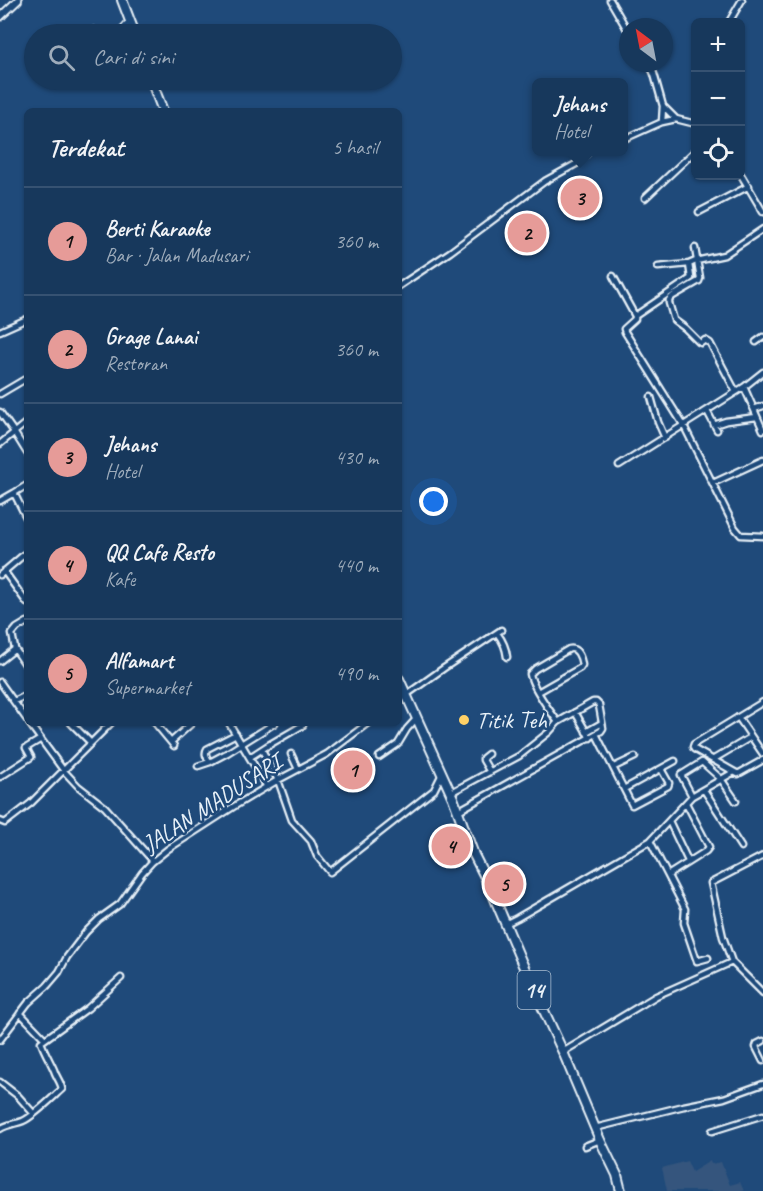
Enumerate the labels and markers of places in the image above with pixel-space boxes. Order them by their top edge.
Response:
pin: 3 [560,176,600,220]
pin: 2 [508,210,546,256]
place label: Titik Teh [476,705,548,735]
marker: Titik Teh [457,713,471,727]
pin: 1 [334,748,372,792]
pin: 4 [432,824,470,868]
pin: 5 [484,862,524,906]

